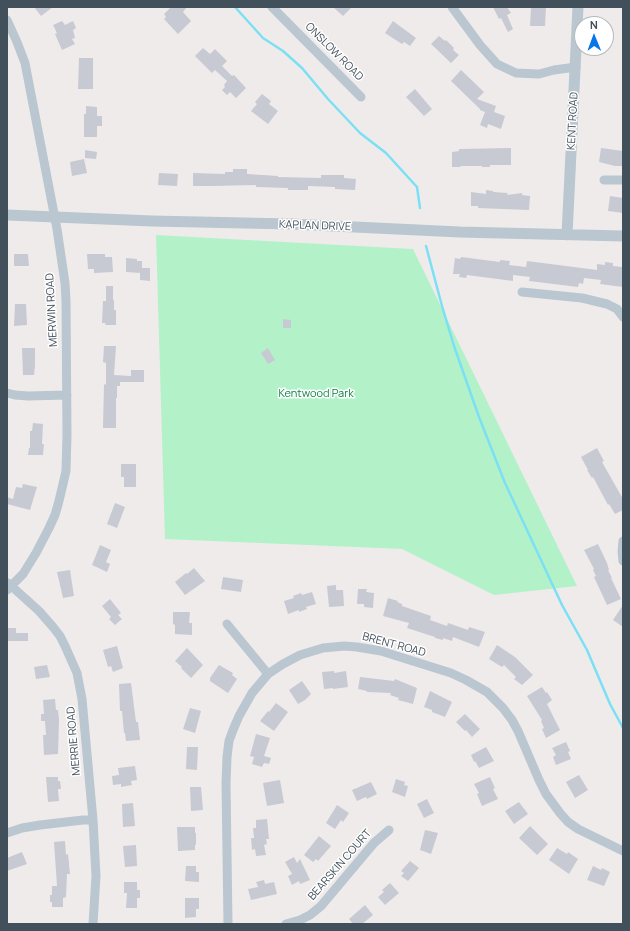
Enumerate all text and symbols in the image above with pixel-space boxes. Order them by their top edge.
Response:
north arrow [574,16,614,56]
text: N [590,17,598,32]
street label: ONSLOW ROAD [302,20,366,84]
street label: KENT ROAD [565,92,581,150]
street label: KAPLAN DRIVE [279,218,351,234]
street label: MERWIN ROAD [43,273,61,347]
park label: Kentwood Park [278,387,354,401]
street label: BRENT ROAD [361,630,427,660]
street label: MERRIE ROAD [64,706,84,776]
street label: BEARSKIN COURT [306,827,374,903]

